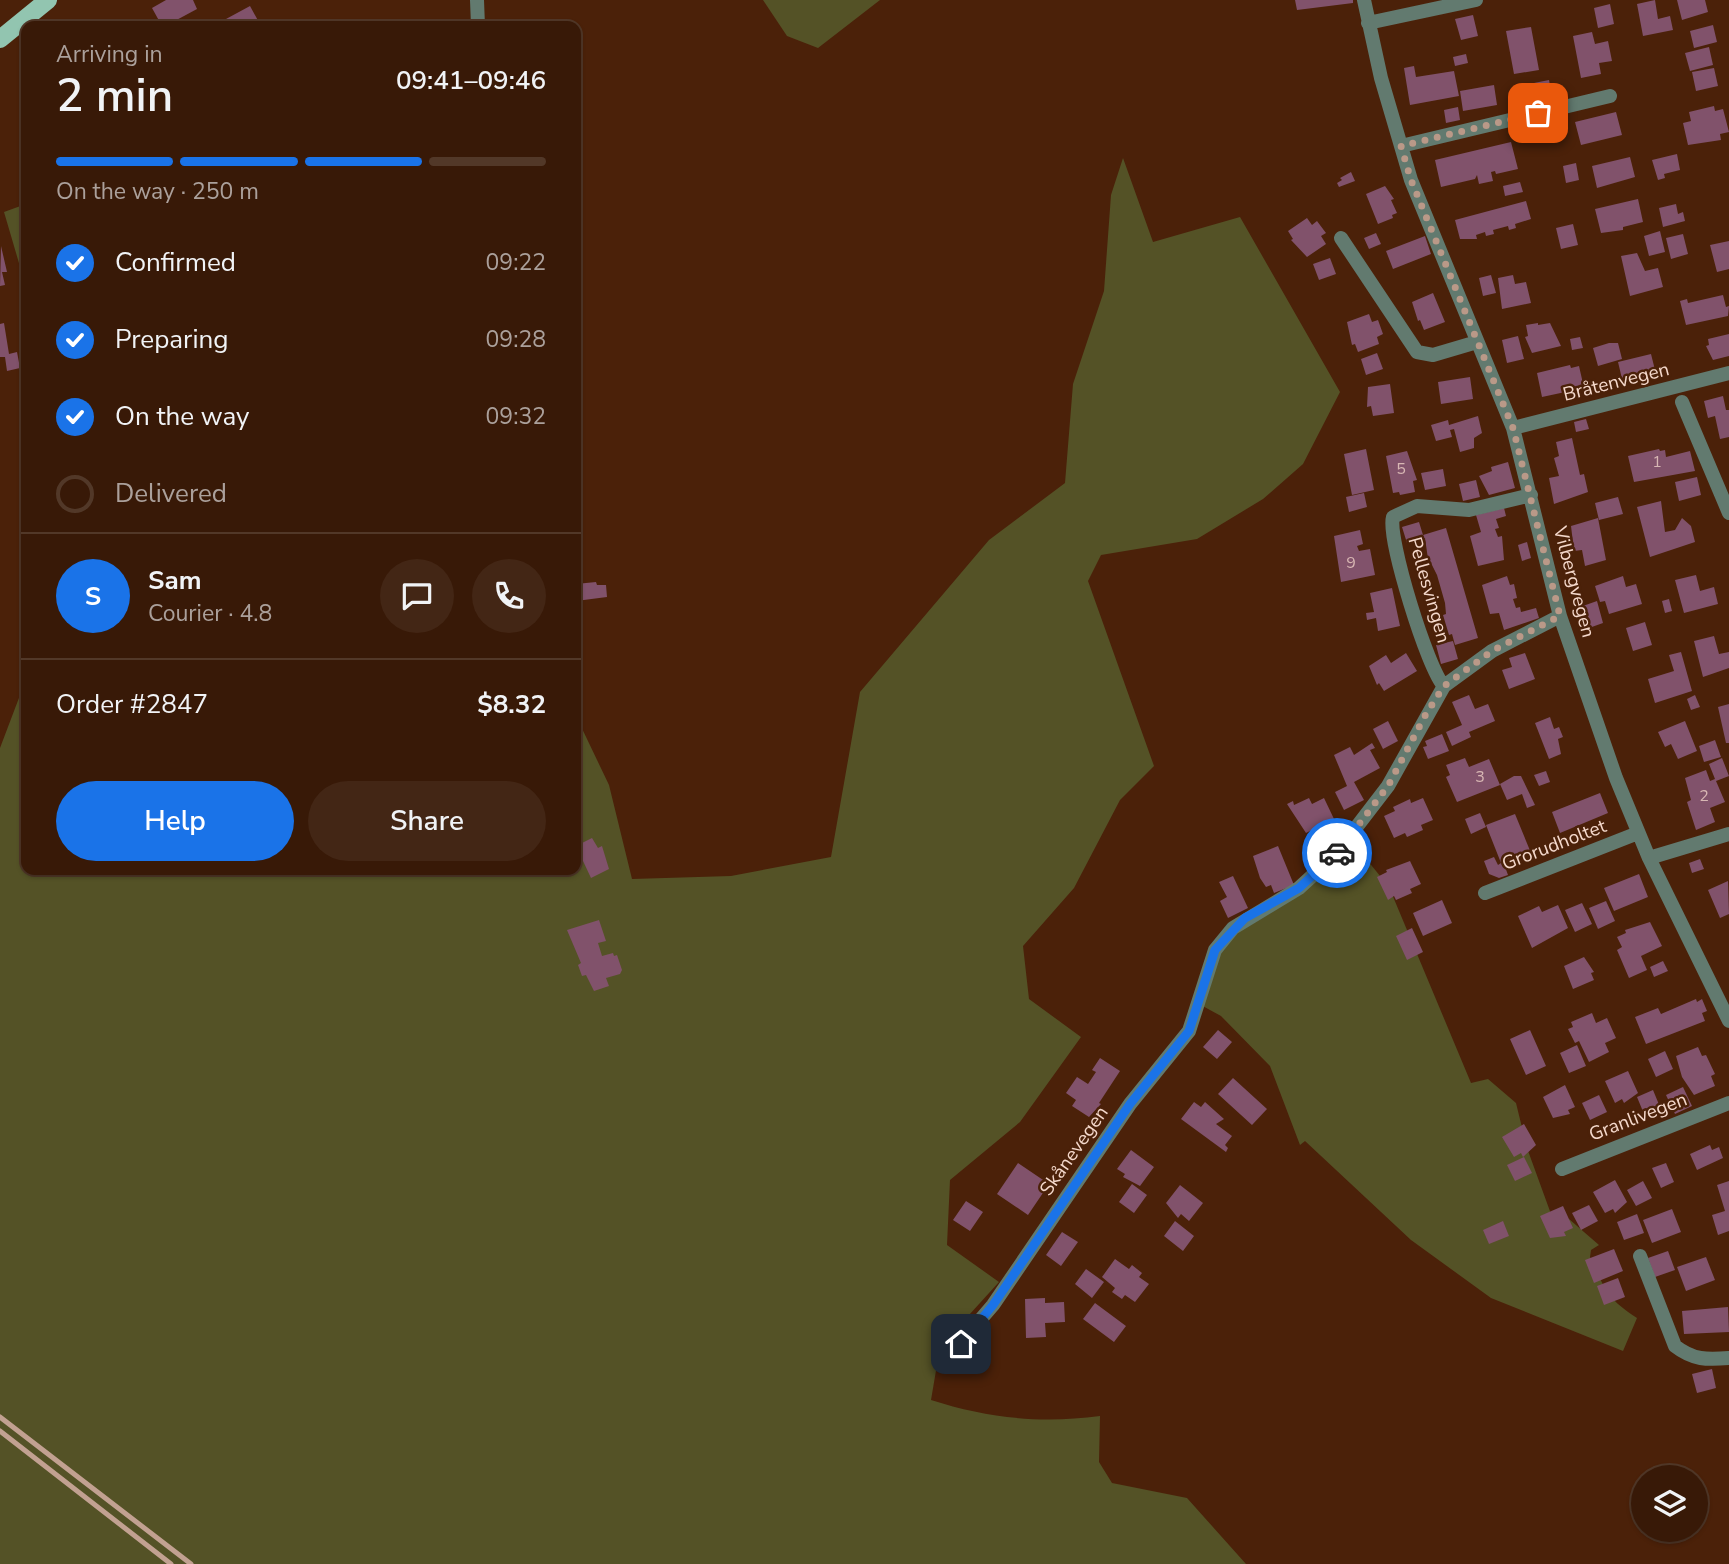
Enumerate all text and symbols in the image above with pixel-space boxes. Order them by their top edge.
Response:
text: Arriving in [56,39,163,70]
text: 09:41–09:46 [396,63,546,98]
text: 2 min [56,64,173,127]
pin [1508,83,1568,143]
icon: bag [1519,94,1557,132]
text: On the way · 250 m [56,176,259,207]
icon: check [56,244,94,282]
text: Confirmed [115,245,236,280]
text: 09:22 [486,247,546,278]
icon: check [56,321,94,359]
text: Preparing [115,322,228,357]
text: 09:28 [486,324,546,355]
street label: Bråtenvegen [1560,356,1672,408]
icon: check [56,398,94,436]
text: On the way [115,399,249,434]
text: 09:32 [486,401,546,432]
house number: 1 [1652,451,1662,473]
house number: 5 [1396,458,1406,480]
text: Delivered [115,476,227,511]
street label: Vilbergvegen [1546,523,1601,640]
street label: Pellesvingen [1401,534,1457,646]
house number: 9 [1346,552,1356,574]
button: chat [380,559,454,633]
button: phone [472,559,546,633]
text: Sam [148,563,201,598]
text: S [85,579,101,614]
text: Courier · 4.8 [148,598,272,629]
text: Order #2847 [56,687,208,722]
text: $8.32 [477,687,546,722]
house number: 3 [1475,766,1485,788]
button: Help [56,781,294,861]
button: Share [308,781,546,861]
house number: 2 [1699,785,1709,807]
street label: Grorudholtet [1498,813,1610,877]
courier [1302,818,1372,888]
icon: car [1318,834,1356,872]
street label: Granlivegen [1585,1086,1691,1148]
street label: Skånevegen [1034,1101,1114,1201]
pin [931,1314,991,1374]
icon: home [942,1325,980,1363]
map controls [1631,1465,1708,1542]
button: layers [1631,1465,1708,1542]

